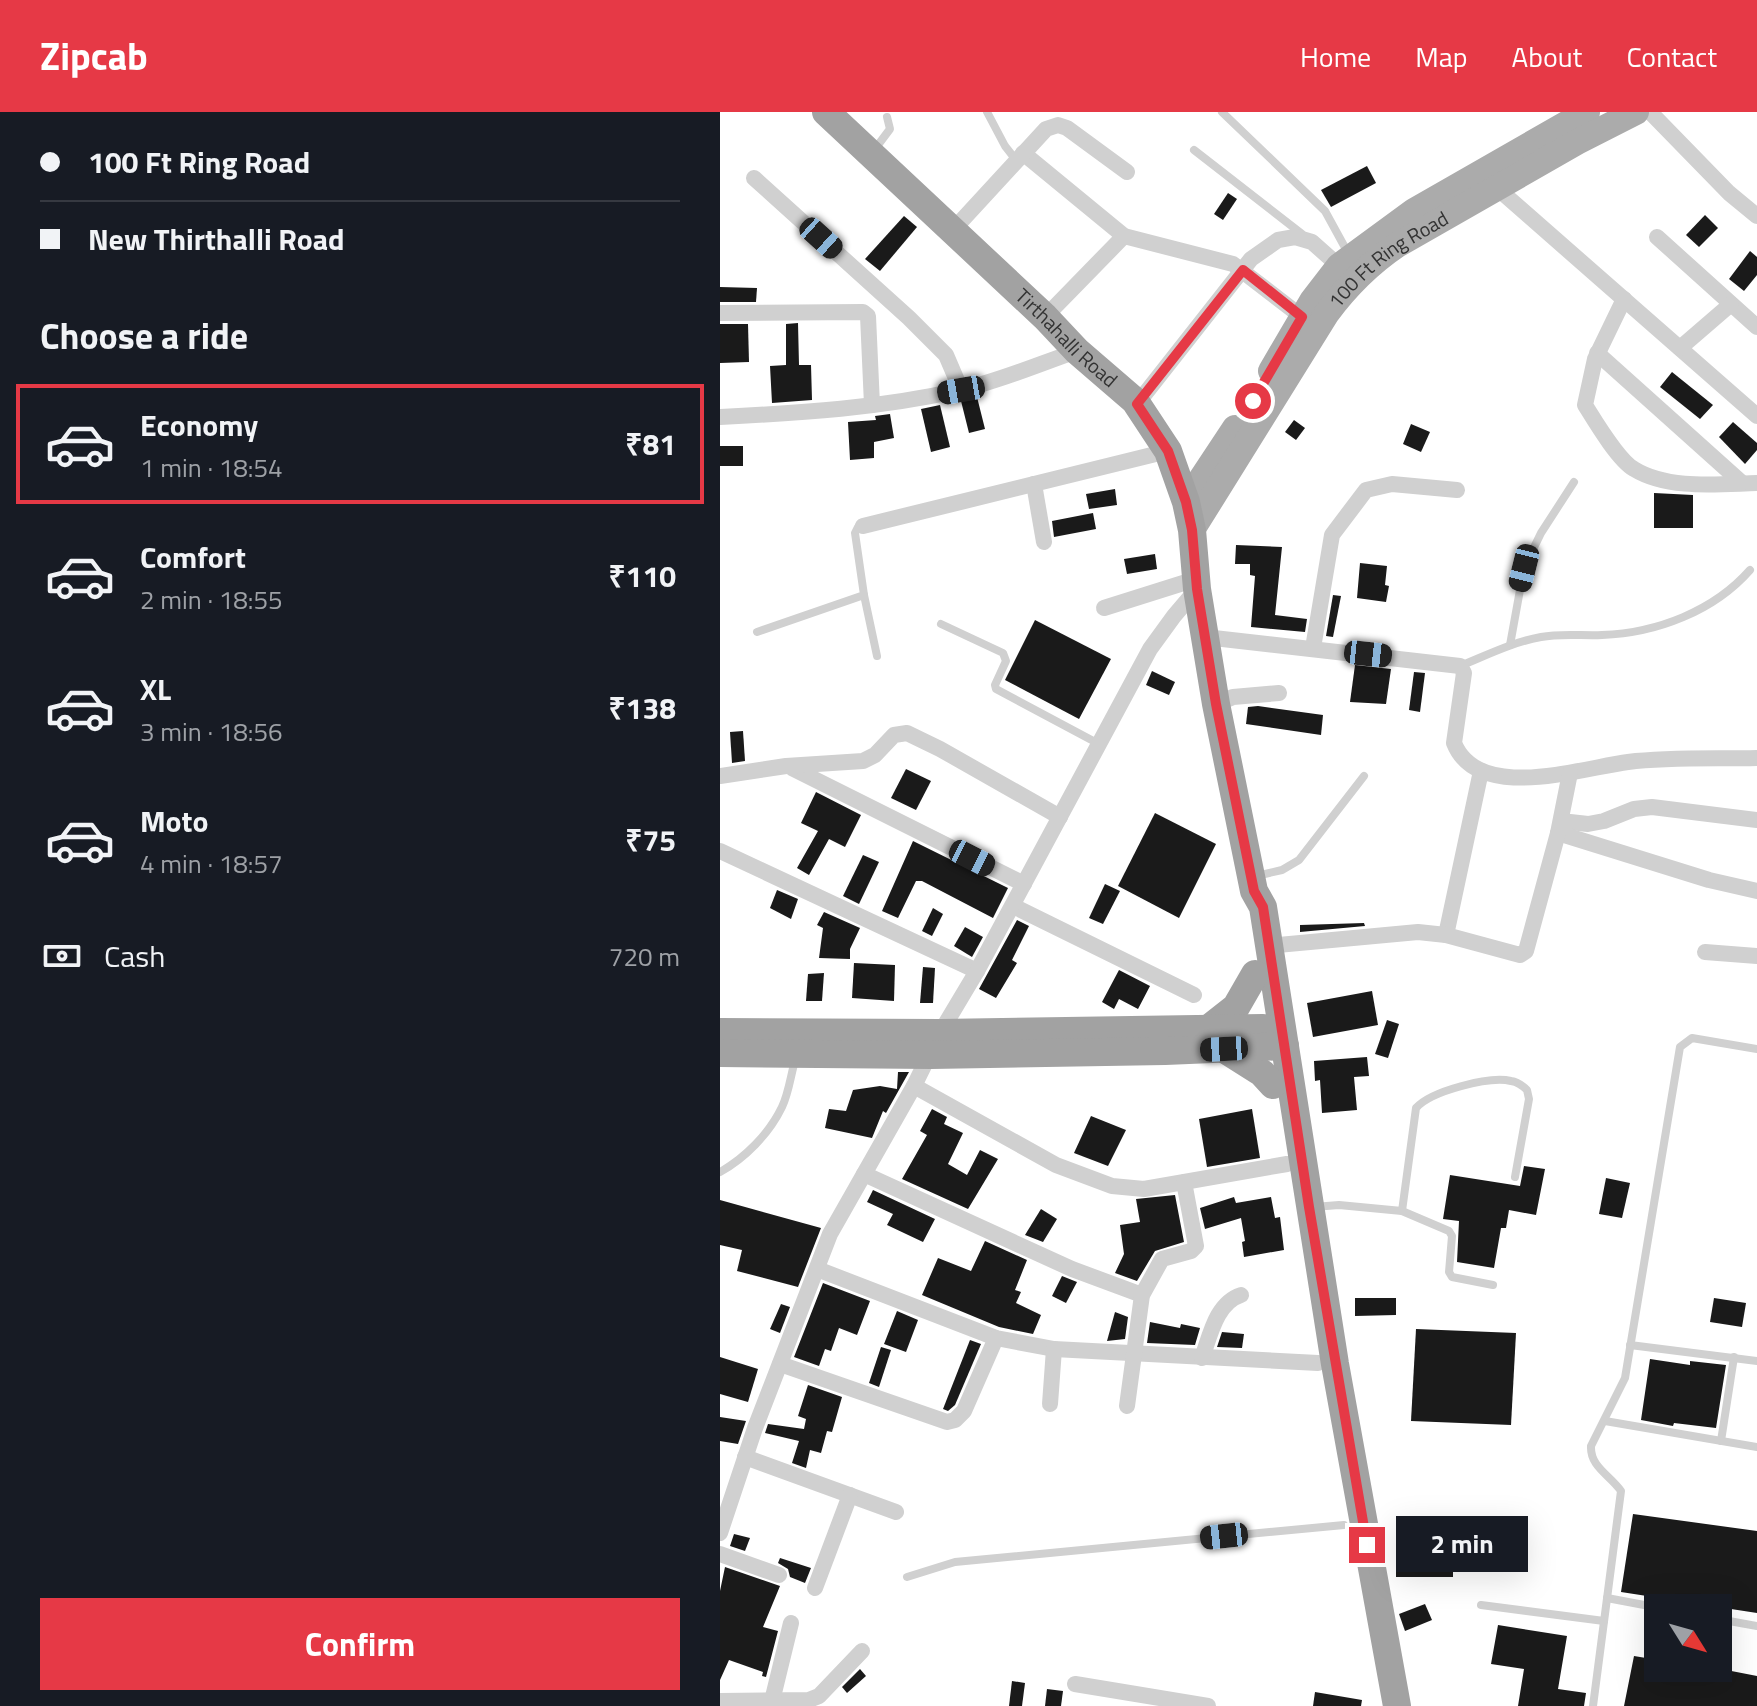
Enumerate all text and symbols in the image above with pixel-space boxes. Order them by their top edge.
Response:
text: Zipcab [40,27,148,85]
text: Home [1300,35,1371,78]
text: Map [1415,35,1468,78]
text: About [1512,35,1582,78]
text: Contact [1626,35,1717,78]
text: 100 Ft Ring Road [88,139,310,185]
street label: 100 Ft Ring Road [1321,203,1454,315]
car [795,213,847,263]
text: New Thirthalli Road [88,216,344,262]
street label: Tirthahalli Road [1009,281,1125,395]
text: Choose a ride [40,308,248,363]
car [935,374,987,406]
route start [1235,383,1271,419]
text: Economy [140,402,258,448]
icon: car [44,408,116,480]
text: ₹81 [625,421,676,467]
text: 1 min · 18:54 [140,448,283,487]
text: Comfort [140,534,246,580]
icon: car [44,540,116,612]
car [1507,542,1541,594]
text: ₹110 [608,553,676,599]
text: 2 min · 18:55 [140,580,283,619]
car [1343,640,1393,668]
text: XL [140,666,171,712]
icon: car [44,672,116,744]
text: ₹138 [608,685,676,731]
text: 3 min · 18:56 [140,712,283,751]
text: Moto [140,798,208,844]
icon: car [44,804,116,876]
text: ₹75 [625,817,676,863]
car [945,836,999,880]
text: 4 min · 18:57 [140,844,283,883]
text: Cash [104,933,165,979]
icon: cash [40,934,84,978]
text: 720 m [609,937,680,976]
car [1199,1036,1249,1062]
callout: 2 min [1395,1517,1527,1573]
car [1199,1522,1249,1550]
text: 2 min [1430,1524,1494,1563]
route end [1349,1527,1385,1563]
north arrow [1644,1594,1732,1682]
map controls [1644,1594,1732,1682]
button: Confirm [40,1598,680,1690]

